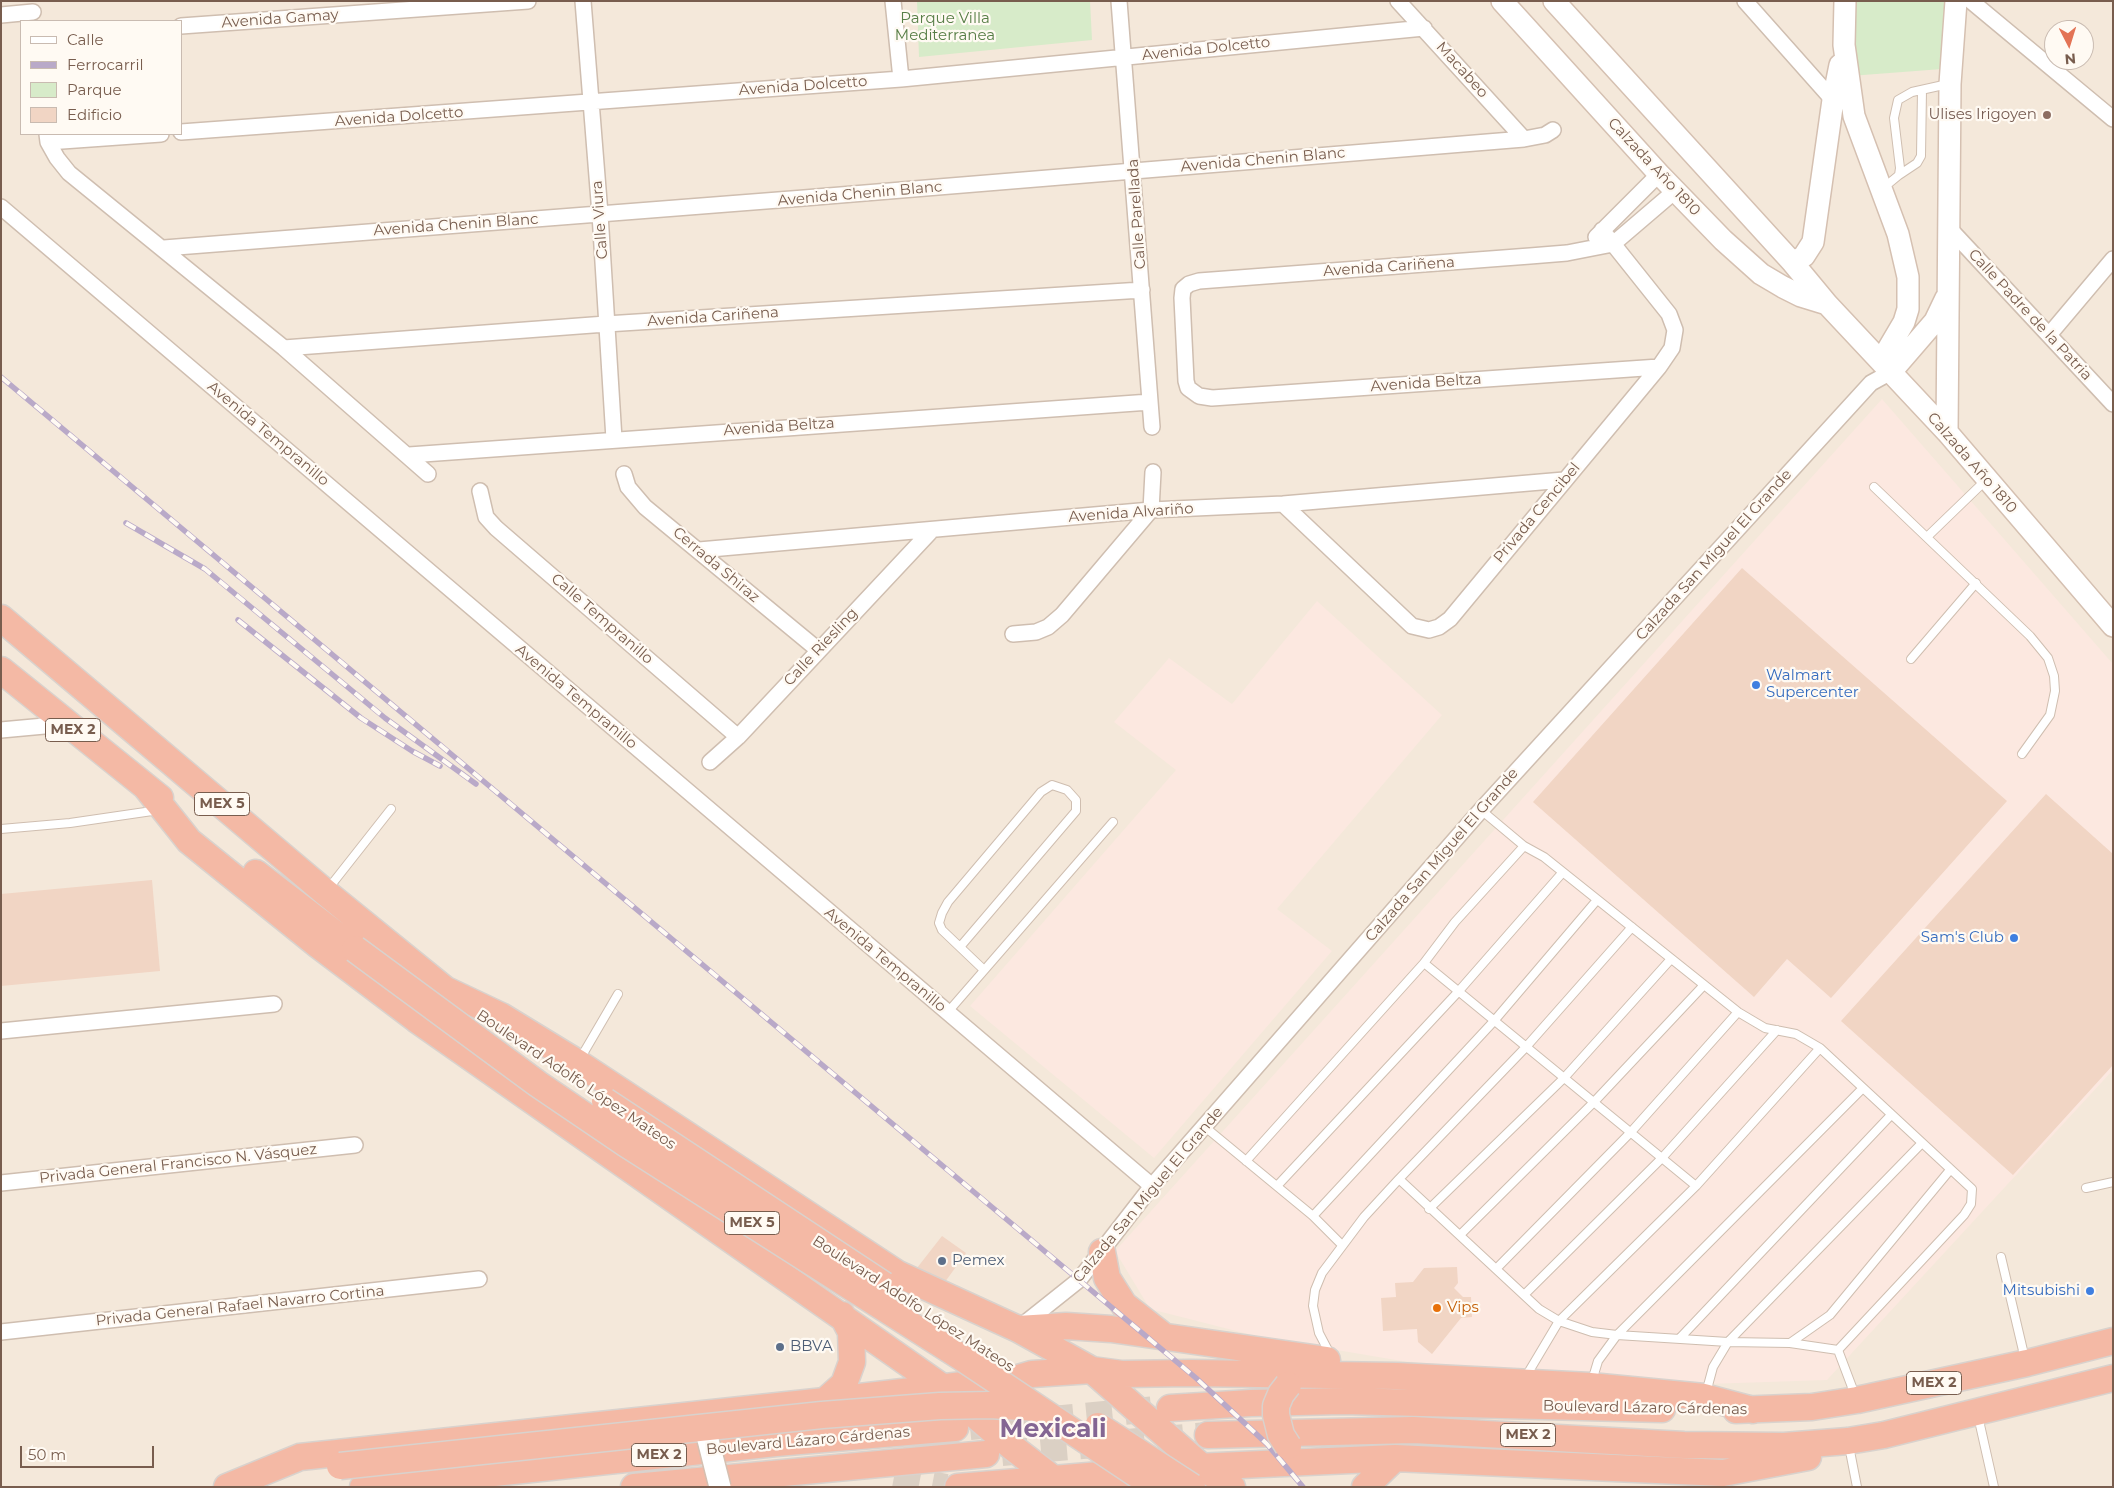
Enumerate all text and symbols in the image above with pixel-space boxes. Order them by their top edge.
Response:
street label: Avenida Gamay [221,6,339,32]
park label: Parque Villa Mediterranea [895,10,995,45]
legend [20,20,182,135]
north arrow [2044,20,2094,70]
text: Calle [67,30,104,49]
street label: Avenida Dolcetto [1141,33,1271,65]
street label: Macabeo [1432,38,1492,102]
text: N [2064,49,2077,68]
text: Ferrocarril [67,55,144,74]
street label: Avenida Dolcetto [738,73,868,99]
text: Parque [67,80,122,99]
street label: Avenida Dolcetto [334,104,464,130]
text: Edificio [67,105,122,124]
place label: Ulises Irigoyen [1928,106,2037,124]
marker: Ulises Irigoyen [2041,109,2053,121]
street label: Calzada Año 1810 [1604,114,1704,220]
street label: Avenida Chenin Blanc [1180,144,1346,176]
street label: Calle Parellada [1124,158,1150,270]
street label: Avenida Chenin Blanc [777,178,943,210]
street label: Calle Viura [588,180,612,260]
street label: Avenida Chenin Blanc [373,210,539,240]
street label: Calle Padre de la Patria [1964,246,2096,384]
street label: Avenida Cariñena [1323,253,1455,281]
street label: Avenida Cariñena [647,303,779,331]
street label: Avenida Beltza [1370,370,1482,396]
street label: Avenida Tempranillo [204,378,332,490]
street label: Calzada Año 1810 [1923,409,2021,517]
street label: Avenida Beltza [723,414,835,440]
street label: Privada Cencibel [1490,459,1584,567]
street label: Calzada San Miguel El Grande [1632,466,1796,644]
street label: Avenida Alvariño [1068,500,1194,526]
street label: Cerrada Shiraz [669,523,763,607]
street label: Calle Tempranillo [547,570,657,668]
street label: Calle Riesling [780,604,862,690]
street label: Avenida Tempranillo [512,641,640,753]
place label: Walmart Supercenter [1766,667,1859,702]
marker: Walmart Supercenter [1750,679,1762,691]
road number: MEX 2 [46,718,100,742]
street label: Calzada San Miguel El Grande [1362,765,1522,945]
road number: MEX 5 [194,792,250,816]
street label: Avenida Tempranillo [821,904,949,1016]
place label: Sam's Club [1921,929,2004,947]
marker: Sam's Club [2008,932,2020,944]
street label: Boulevard Adolfo López Mateos [473,1006,679,1154]
street label: Calzada San Miguel El Grande [1069,1103,1227,1287]
street label: Privada General Francisco N. Vásquez [38,1140,318,1188]
road number: MEX 5 [724,1212,780,1234]
street label: Boulevard Adolfo López Mateos [809,1232,1017,1376]
place label: Pemex [952,1252,1004,1270]
marker: Pemex [936,1255,948,1267]
street label: Privada General Rafael Navarro Cortina [95,1282,385,1330]
place label: Mitsubishi [2003,1282,2080,1300]
marker: Mitsubishi [2084,1285,2096,1297]
place label: Vips [1447,1299,1479,1317]
marker: Vips [1431,1302,1443,1314]
place label: BBVA [790,1338,833,1356]
marker: BBVA [774,1341,786,1353]
road number: MEX 2 [1906,1372,1962,1395]
street label: Boulevard Lázaro Cárdenas [1543,1397,1747,1419]
district label: Mexicali [1000,1415,1106,1445]
street label: Boulevard Lázaro Cárdenas [705,1423,911,1459]
road number: MEX 2 [1500,1424,1556,1446]
scale bar [22,1436,156,1468]
road number: MEX 2 [632,1444,686,1466]
text: 50 m [28,1445,66,1464]

